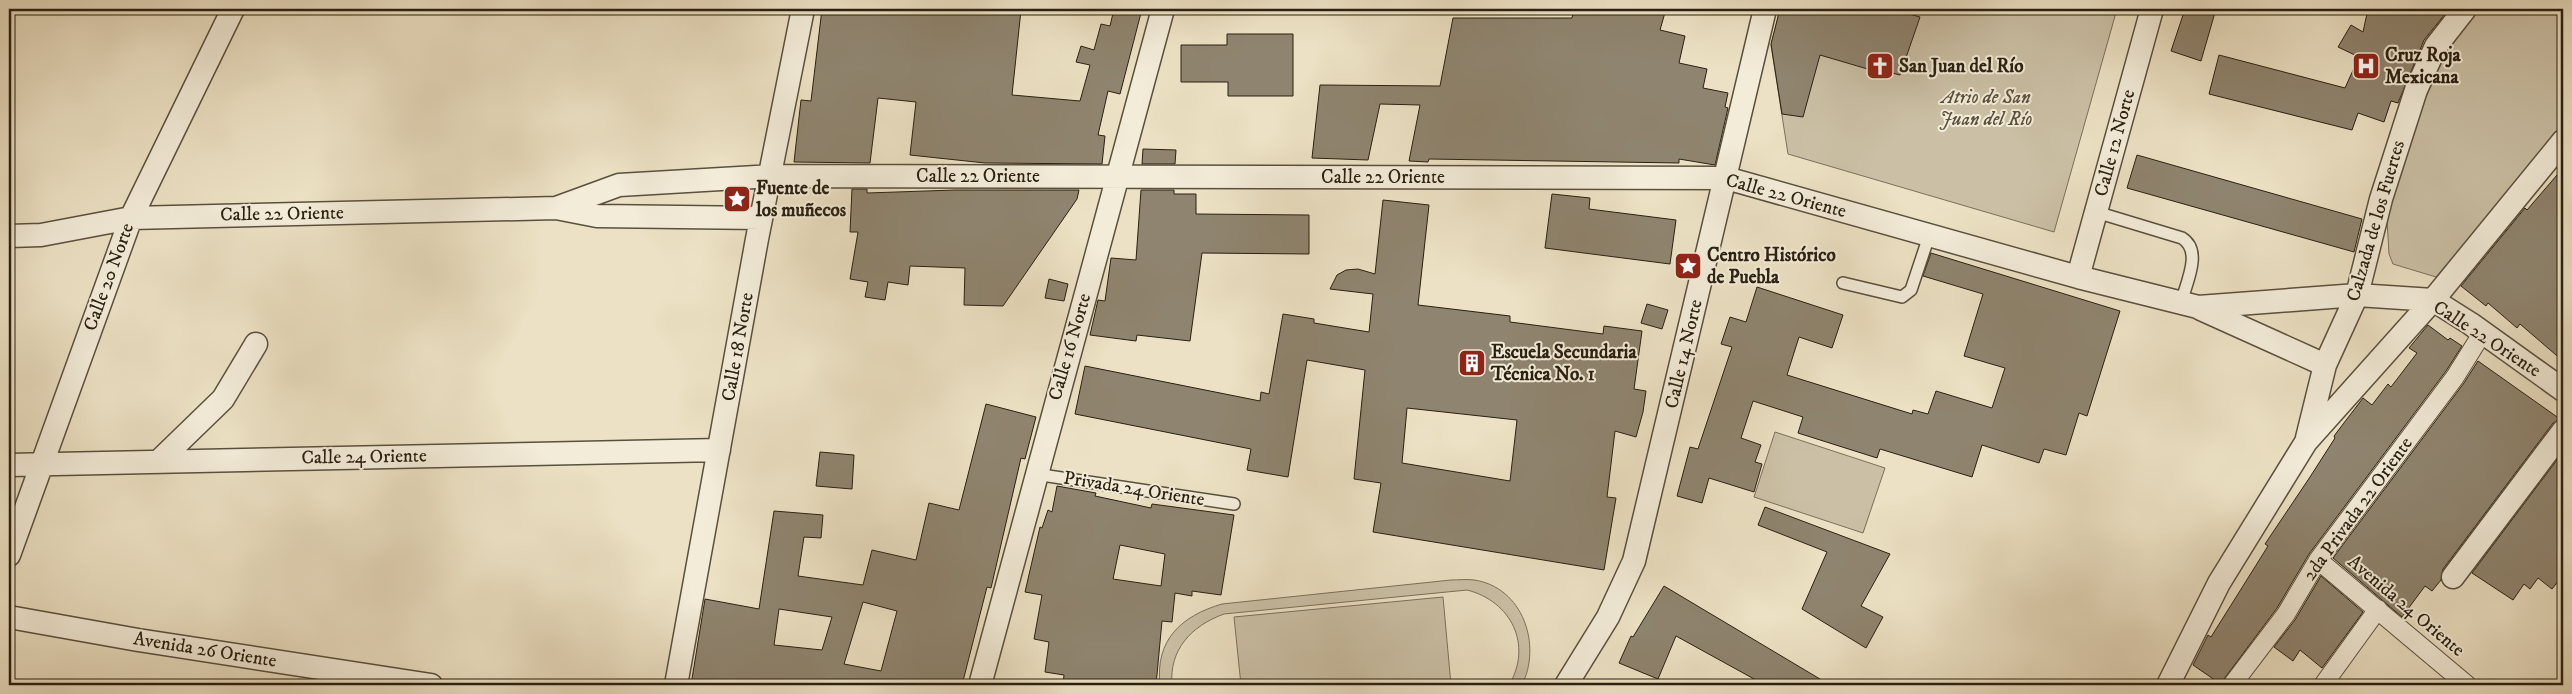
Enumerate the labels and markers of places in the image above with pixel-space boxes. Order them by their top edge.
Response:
place label: Cruz Roja Mexicana [2385,44,2461,89]
church icon: San Juan del Río [1865,51,1895,81]
hospital icon: Cruz Roja Mexicana [2351,51,2381,81]
place label: San Juan del Río [1899,55,2023,78]
place label: Fuente de los muñecos [755,177,847,222]
place icon: Fuente de los muñecos [722,184,752,214]
place label: Centro Histórico de Puebla [1707,244,1836,289]
place icon: Centro Histórico de Puebla [1673,251,1703,281]
place label: Escuela Secundaria Técnica No. 1 [1490,341,1637,386]
building icon: Escuela Secundaria Técnica No. 1 [1457,348,1487,378]

